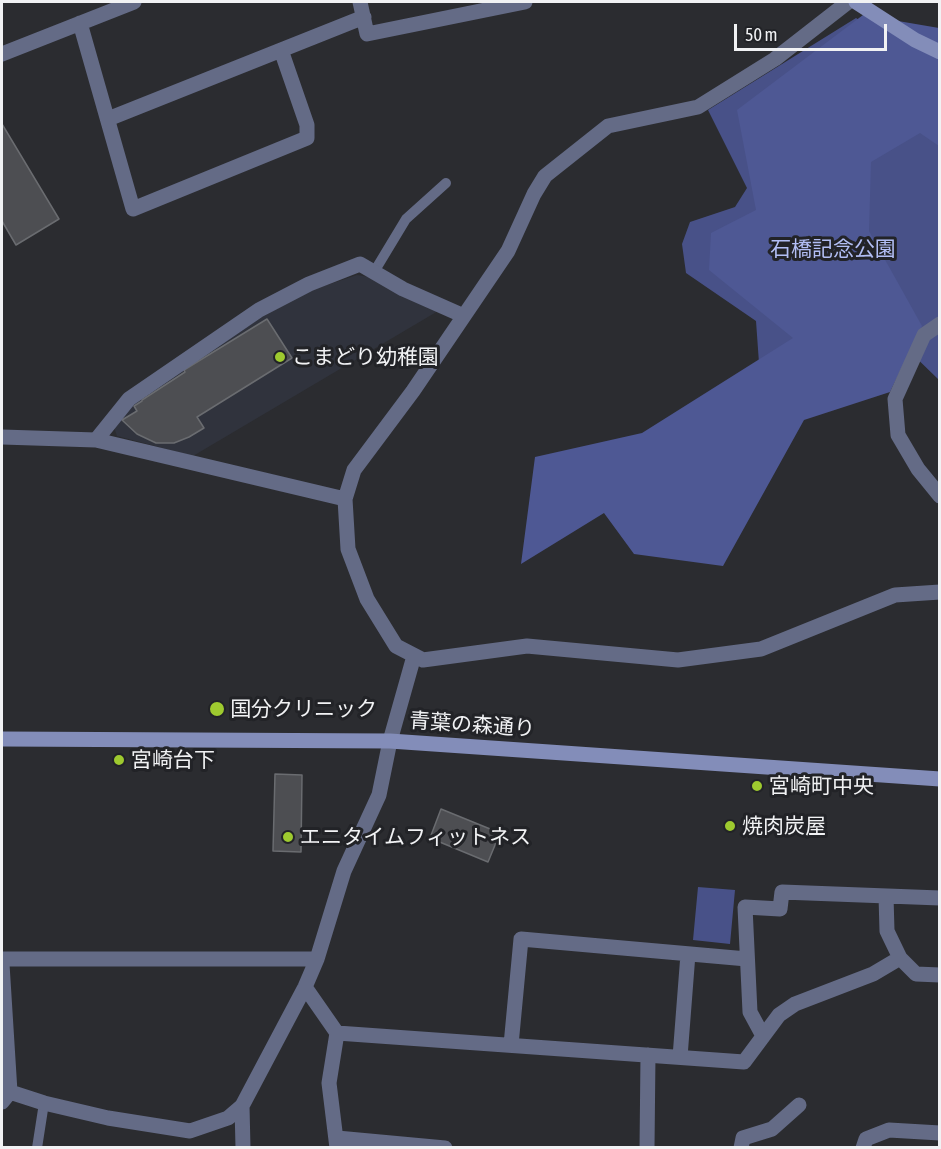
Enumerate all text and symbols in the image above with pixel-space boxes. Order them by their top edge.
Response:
scale bar [737,12,890,50]
text: 50 m [745,24,777,45]
park label: 石橋記念公園 [770,236,896,262]
place label: こまどり幼稚園 [292,344,439,370]
marker: こまどり幼稚園 [273,350,287,364]
place label: 国分クリニック [230,696,377,722]
marker: 国分クリニック [208,700,226,718]
street label: 青葉の森通り [408,708,536,742]
place label: 宮崎台下 [131,747,215,773]
marker: 宮崎台下 [112,753,126,767]
place label: 宮崎町中央 [769,773,874,799]
marker: 宮崎町中央 [750,779,764,793]
place label: 焼肉炭屋 [742,813,826,839]
marker: 焼肉炭屋 [723,819,737,833]
place label: エニタイムフィットネス [300,824,531,850]
marker: エニタイムフィットネス [281,830,295,844]

